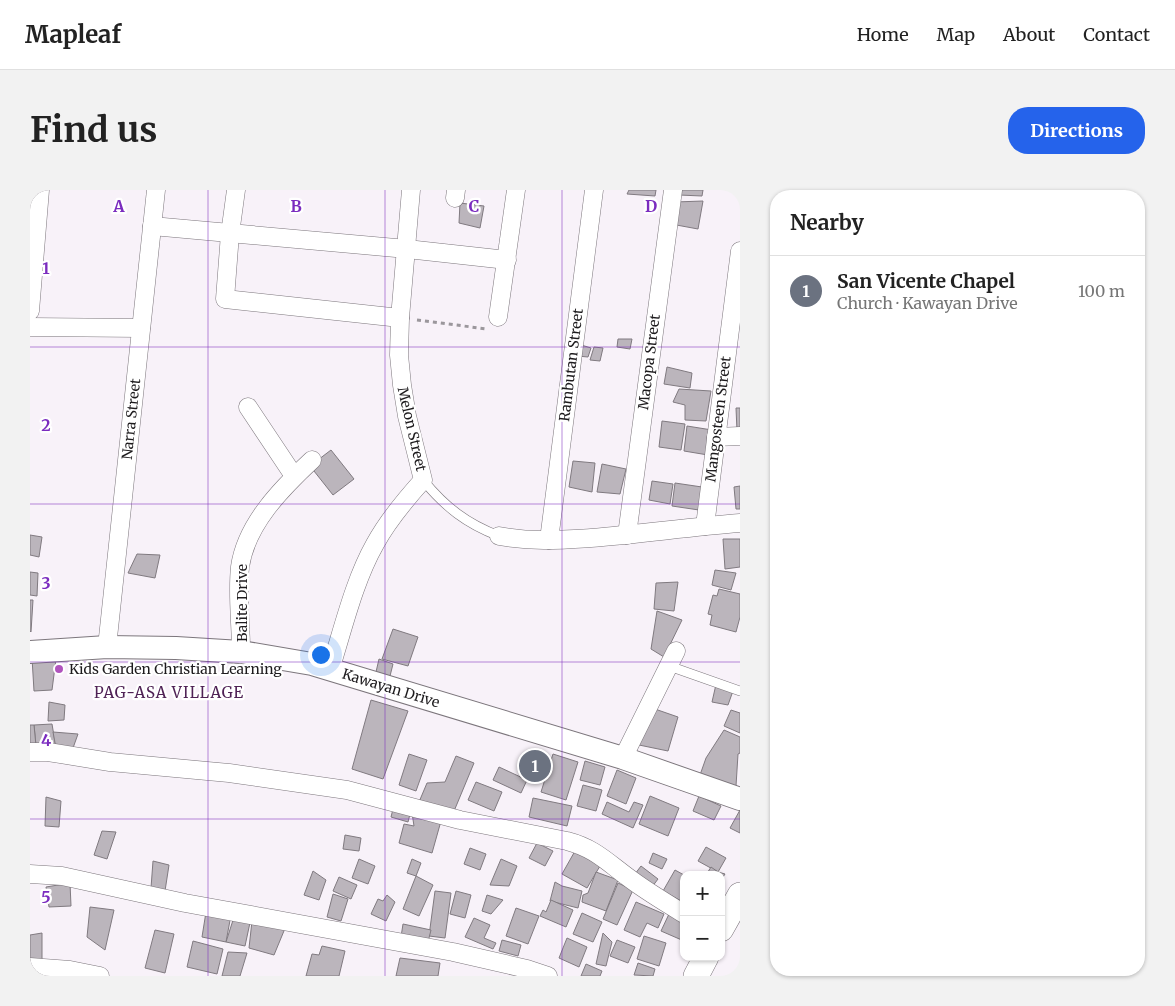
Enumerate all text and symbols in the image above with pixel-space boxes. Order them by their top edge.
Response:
text: Mapleaf [25,19,121,50]
text: Home [857,23,909,46]
text: Map [937,23,975,46]
text: About [1003,23,1055,46]
text: Contact [1083,23,1150,46]
button: Directions [1008,107,1145,154]
text: Find us [30,108,157,152]
text: A [112,196,125,216]
text: B [290,196,302,216]
text: C [469,196,479,216]
text: D [645,196,657,216]
text: Nearby [790,209,864,236]
text: 1 [42,258,50,278]
text: San Vicente Chapel [837,269,1015,293]
text: 1 [802,281,810,301]
text: 100 m [1078,281,1125,301]
text: Church · Kawayan Drive [837,293,1018,313]
street label: Rambutan Street [555,307,587,423]
street label: Macopa Street [634,313,664,411]
street label: Mangosteen Street [701,355,735,483]
street label: Narra Street [118,377,144,460]
street label: Melon Street [394,385,431,474]
text: 2 [41,415,51,435]
street label: Balite Drive [233,564,251,642]
text: 3 [41,573,51,593]
your location [308,642,334,668]
place label: Kids Garden Christian Learning [69,660,282,678]
marker: Kids Garden Christian Learning [53,663,65,675]
street label: Kawayan Drive [340,665,442,711]
district label: PAG-ASA VILLAGE [94,683,244,702]
text: 4 [41,730,51,750]
pin: 1 [519,747,551,785]
map controls [680,871,725,961]
button: + [680,871,725,916]
text: 5 [41,887,51,907]
button: − [680,916,725,961]

